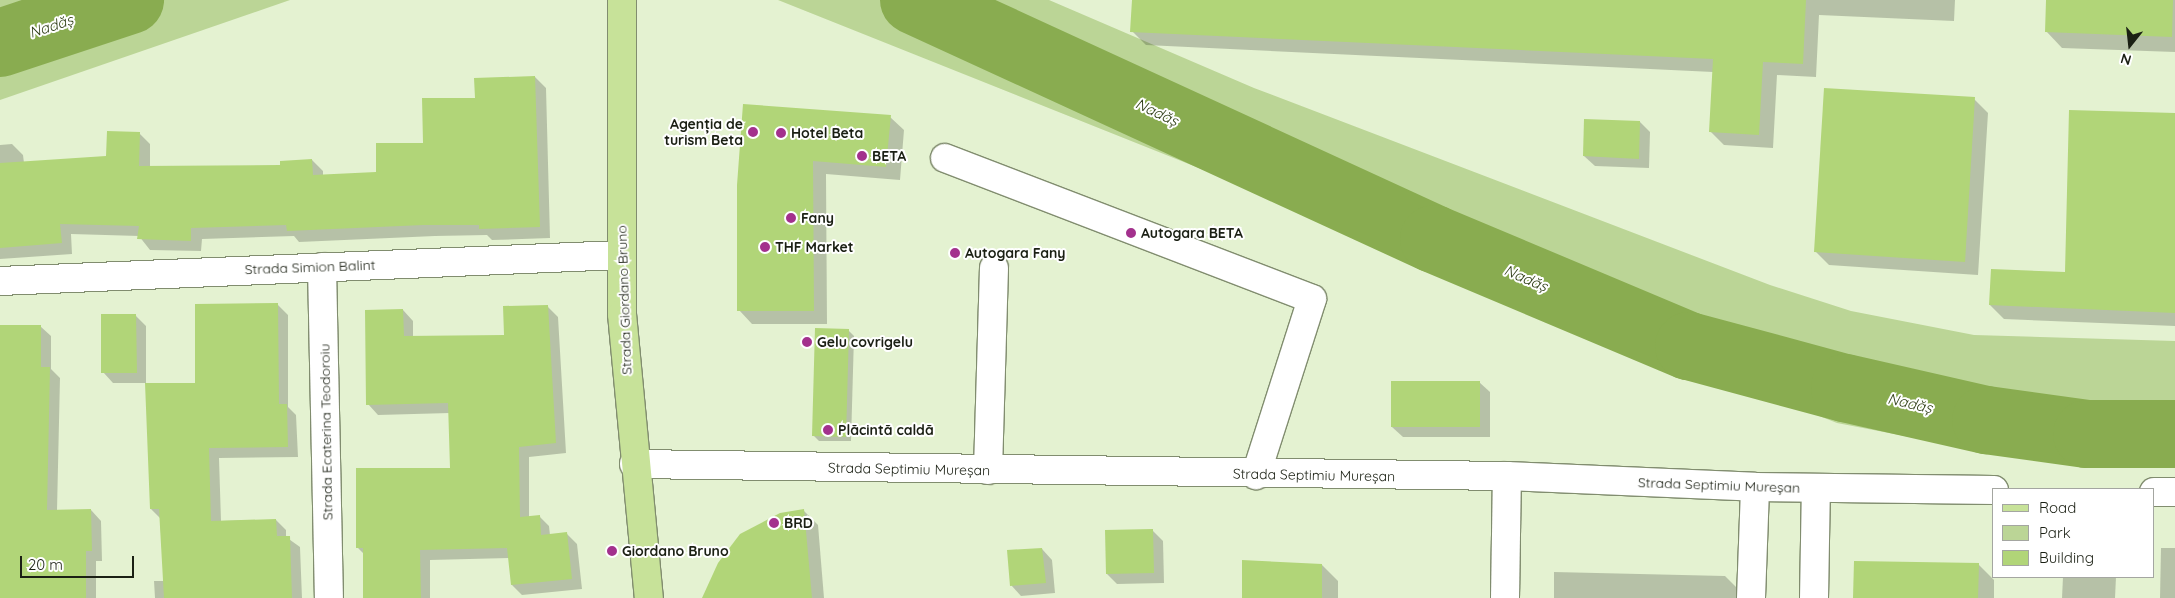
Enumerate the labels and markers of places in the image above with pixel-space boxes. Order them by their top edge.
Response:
place label: Agenția de turism Beta [664,116,743,148]
place label: Hotel Beta [791,125,863,141]
marker: Agenția de turism Beta [747,126,759,138]
marker: Hotel Beta [775,127,787,139]
place label: BETA [872,148,906,164]
marker: BETA [856,150,868,162]
place label: Fany [801,210,834,226]
marker: Fany [785,212,797,224]
place label: Autogara BETA [1141,225,1243,241]
marker: Autogara BETA [1125,227,1137,239]
place label: THF Market [775,239,854,255]
marker: THF Market [759,241,771,253]
place label: Autogara Fany [965,245,1066,261]
marker: Autogara Fany [949,247,961,259]
place label: Gelu covrigelu [817,334,913,350]
marker: Gelu covrigelu [801,336,813,348]
place label: Plăcintă caldă [838,422,934,438]
marker: Plăcintă caldă [822,424,834,436]
place label: BRD [784,515,813,531]
marker: BRD [768,517,780,529]
place label: Giordano Bruno [622,543,729,559]
marker: Giordano Bruno [606,545,618,557]

